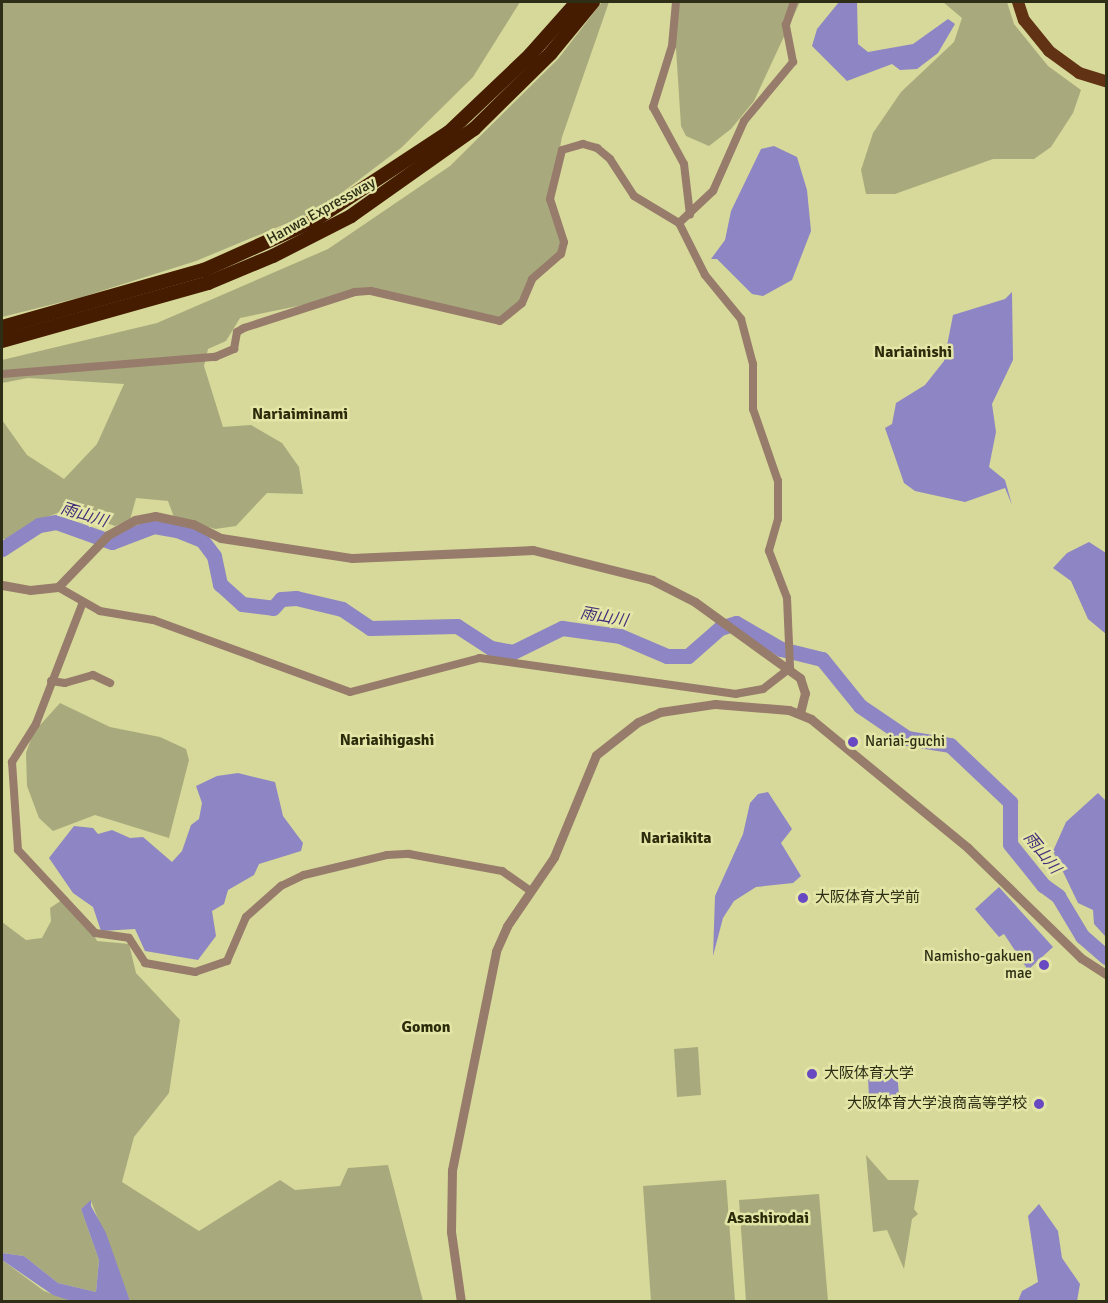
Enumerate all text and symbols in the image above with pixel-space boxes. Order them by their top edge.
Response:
street label: Hanwa Expressway [263,174,379,248]
district label: Nariainishi [874,342,952,362]
district label: Nariaiminami [252,404,348,424]
water label: 雨山川 [58,499,110,531]
water label: 雨山川 [579,603,629,631]
district label: Nariaihigashi [340,730,434,750]
place label: Nariai-guchi [865,733,945,751]
marker: Nariai-guchi [846,735,860,749]
district label: Nariaikita [641,828,711,848]
water label: 雨山川 [1019,828,1065,878]
place label: 大阪体育大学前 [815,889,920,907]
marker: 大阪体育大学前 [796,891,810,905]
place label: Namisho-gakuen mae [924,947,1032,982]
marker: Namisho-gakuen mae [1037,958,1051,972]
district label: Gomon [402,1017,450,1037]
place label: 大阪体育大学 [824,1065,914,1083]
marker: 大阪体育大学 [805,1067,819,1081]
place label: 大阪体育大学浪商高等学校 [847,1095,1027,1113]
marker: 大阪体育大学浪商高等学校 [1032,1097,1046,1111]
district label: Asashirodai [727,1208,809,1228]

